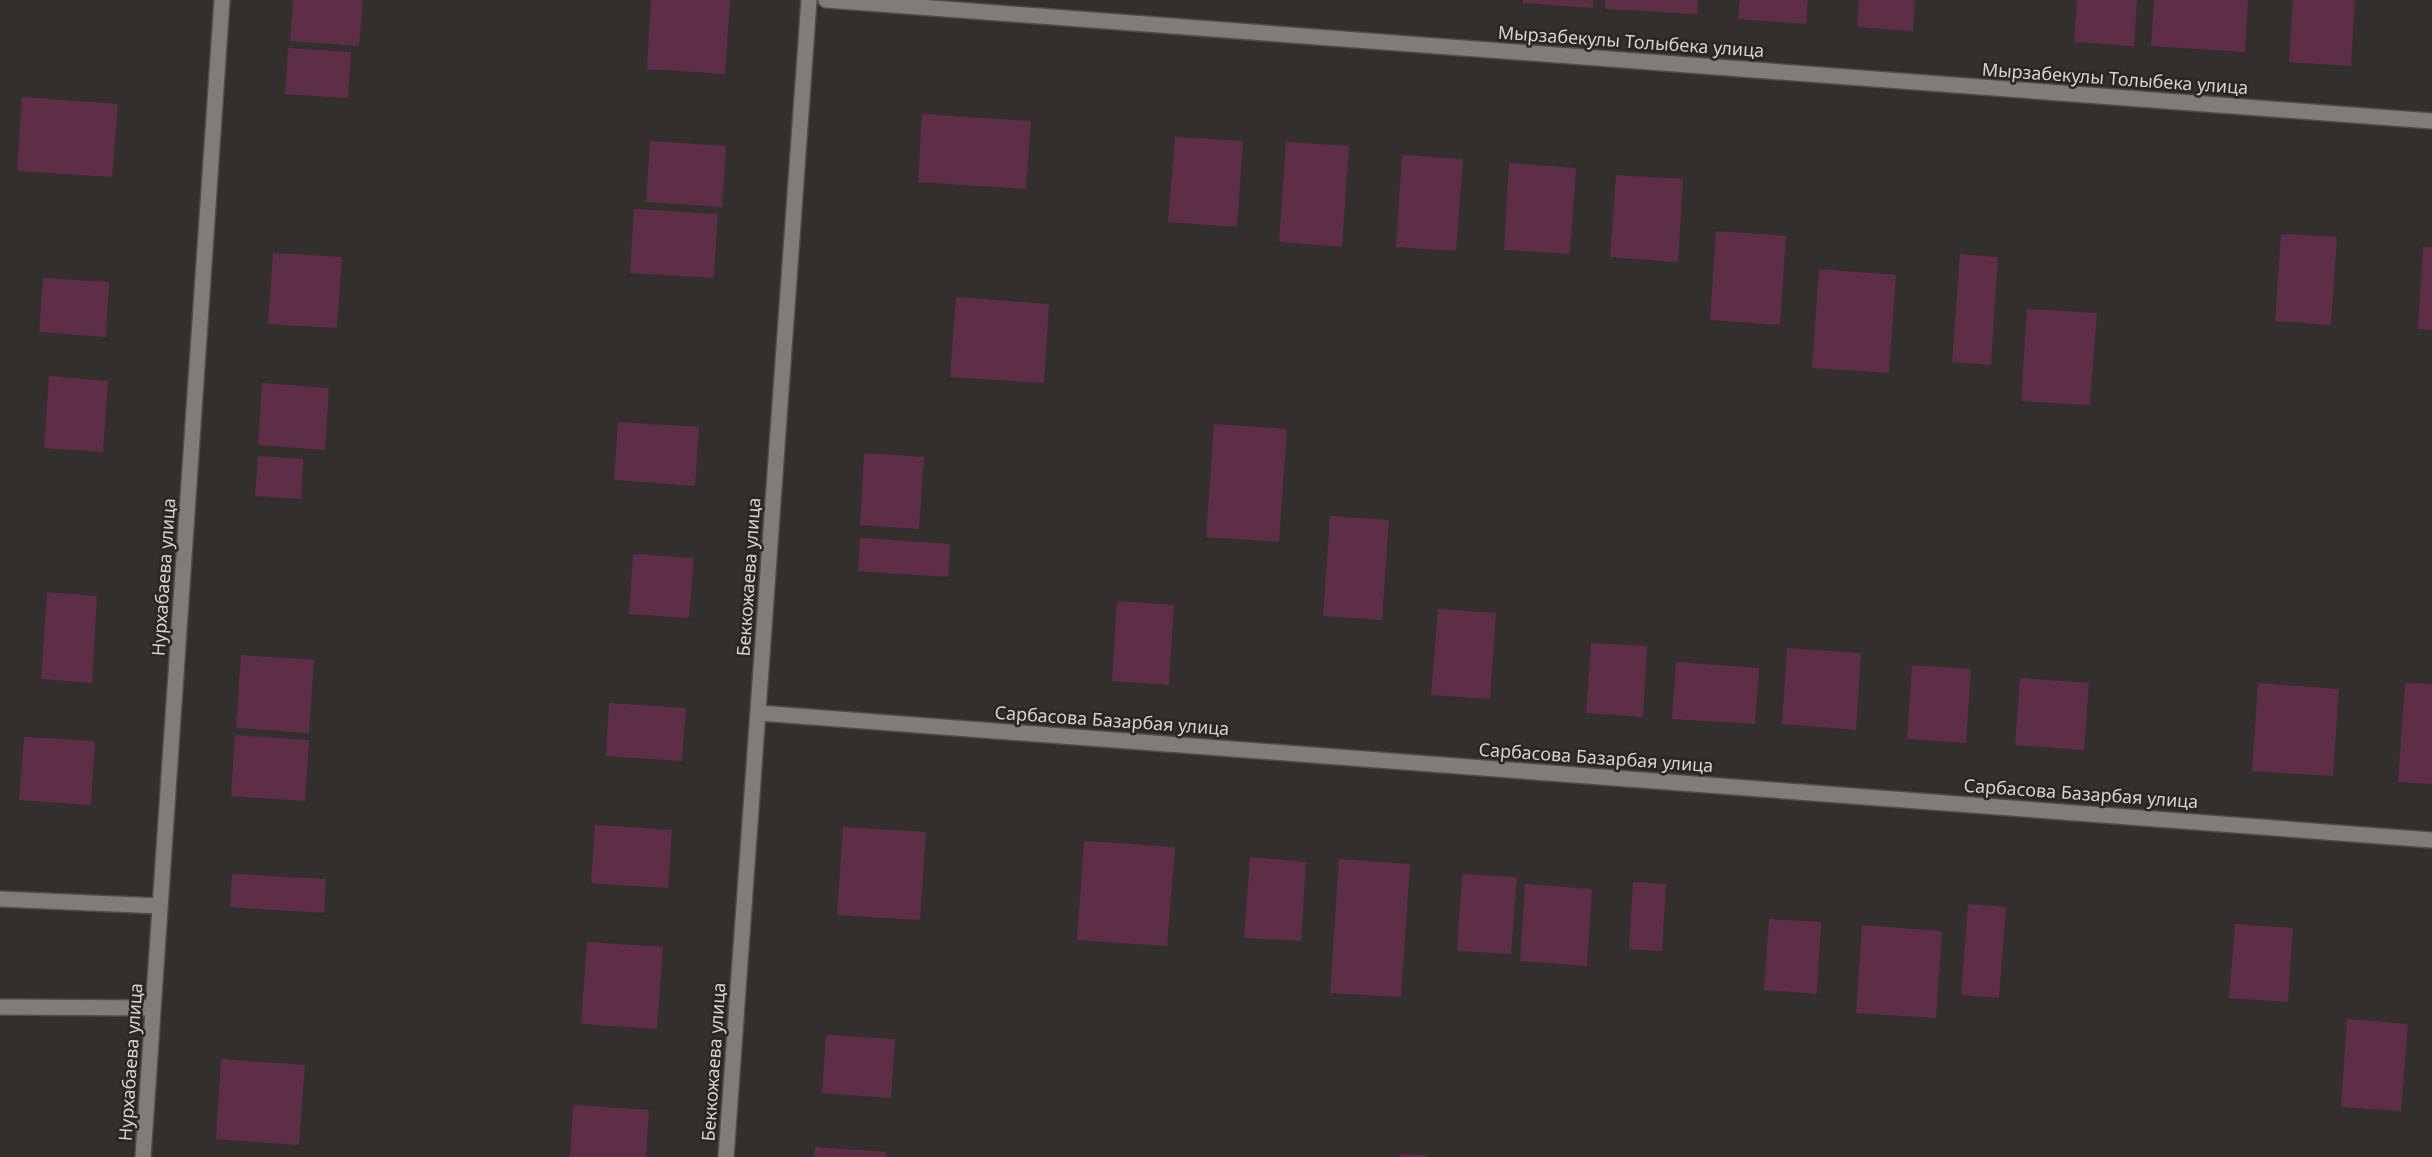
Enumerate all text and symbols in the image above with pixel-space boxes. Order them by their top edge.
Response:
street label: Мырзабекулы Толыбека улица [1497,20,1765,62]
street label: Мырзабекулы Толыбека улица [1981,57,2249,99]
street label: Нурхабаева улица [146,497,180,657]
street label: Беккожаева улица [730,497,766,657]
street label: Сарбасова Базарбая улица [994,700,1230,740]
street label: Сарбасова Базарбая улица [1478,737,1714,777]
street label: Сарбасова Базарбая улица [1963,773,2199,813]
street label: Нурхабаева улица [113,982,147,1142]
street label: Беккожаева улица [695,982,731,1142]

